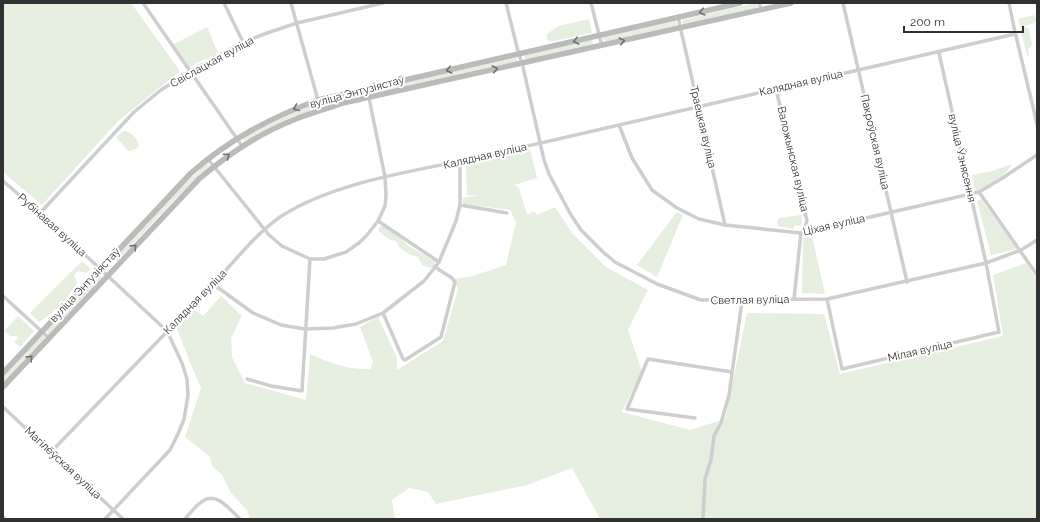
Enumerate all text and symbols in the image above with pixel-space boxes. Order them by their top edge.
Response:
one-way arrow [699,7,705,15]
scale bar [904,8,1023,34]
text: 200 m [910,15,945,29]
street label: Свіслацкая вуліца [168,34,256,90]
one-way arrow [572,37,579,45]
one-way arrow [619,38,625,46]
one-way arrow [446,65,452,73]
one-way arrow [492,66,498,74]
street label: Калядная вуліца [758,67,844,99]
street label: вуліца Энтузіястаў [308,73,406,111]
street label: Траецкая вуліца [687,84,719,170]
street label: Пакроўская вуліца [858,93,892,191]
one-way arrow [292,104,299,112]
street label: Валожынская вуліца [775,105,811,213]
street label: вуліца Ўзнясення [945,112,979,204]
street label: Калядная вуліца [442,140,528,172]
one-way arrow [223,153,230,161]
street label: Рубінавая вуліца [15,191,89,259]
street label: Ціхая вуліца [802,212,866,238]
one-way arrow [129,244,137,252]
street label: вуліца Энтузіястаў [47,245,123,325]
street label: Калядная вуліца [161,267,229,337]
street label: Светлая вуліца [711,293,789,307]
street label: Мілая вуліца [887,337,953,365]
one-way arrow [25,355,32,363]
street label: Магілёўская вуліца [22,424,104,502]

